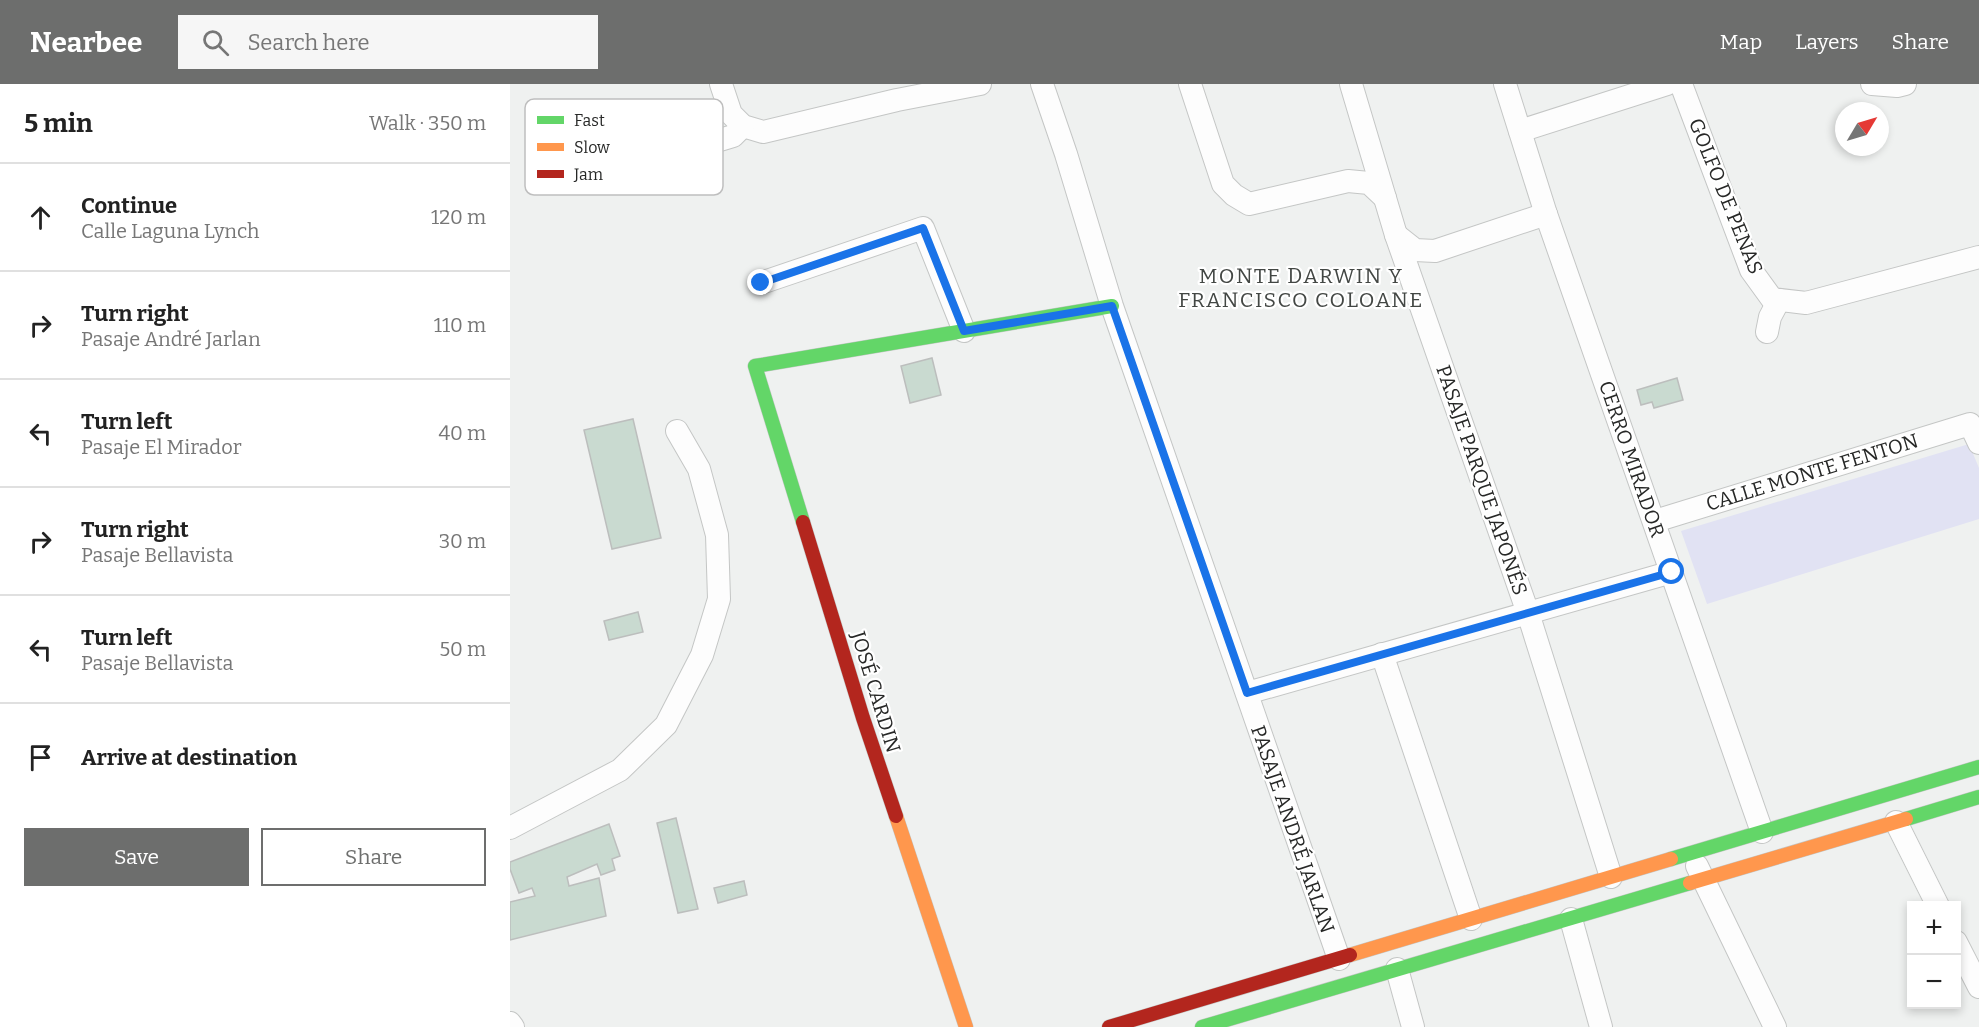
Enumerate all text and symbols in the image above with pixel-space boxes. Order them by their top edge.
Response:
search box [178,15,598,69]
text: Nearbee [30,26,142,59]
icon: search [199,26,232,59]
text: Search here [247,29,370,56]
text: Map [1720,29,1762,55]
text: Layers [1795,29,1859,55]
text: Share [1892,29,1949,55]
legend [525,99,723,195]
north arrow [1835,102,1889,156]
text: 5 min [24,108,93,139]
text: Walk · 350 m [369,111,486,135]
text: Fast [574,111,605,130]
street label: GOLFO DE PENAS [1684,115,1768,277]
text: Slow [574,138,610,157]
text: Jam [573,165,603,184]
text: Continue [81,192,177,219]
icon: ahead [24,201,57,234]
text: 120 m [431,205,486,229]
text: Calle Laguna Lynch [81,219,259,243]
district label: MONTE DARWIN Y FRANCISCO COLOANE [1178,263,1424,313]
route end [747,269,773,295]
text: Turn right [81,300,189,327]
icon: right [24,309,57,342]
text: 110 m [434,313,486,337]
text: Pasaje André Jarlan [81,327,261,351]
street label: PASAJE PARQUE JAPONÉS [1431,362,1533,598]
street label: CERRO MIRADOR [1594,378,1670,540]
text: Turn left [81,408,173,435]
icon: left [24,417,57,450]
text: 40 m [438,421,486,445]
street label: CALLE MONTE FENTON [1703,428,1921,516]
text: Pasaje El Mirador [81,435,242,459]
text: Turn right [81,516,189,543]
icon: right [24,525,57,558]
text: 30 m [439,529,486,553]
text: Pasaje Bellavista [81,543,233,567]
route start [1658,558,1684,584]
text: Turn left [81,624,173,651]
street label: JOSÉ CARDIN [846,627,906,756]
icon: left [24,633,57,666]
text: 50 m [439,637,486,661]
text: Pasaje Bellavista [81,651,233,675]
street label: PASAJE ANDRÉ JARLAN [1246,722,1340,936]
icon: arrive [24,741,57,774]
text: Arrive at destination [81,744,297,771]
button: Save [24,828,249,886]
button: Share [261,828,486,886]
map controls [1907,901,1961,1009]
button: + [1907,901,1961,955]
button: − [1907,955,1961,1009]

